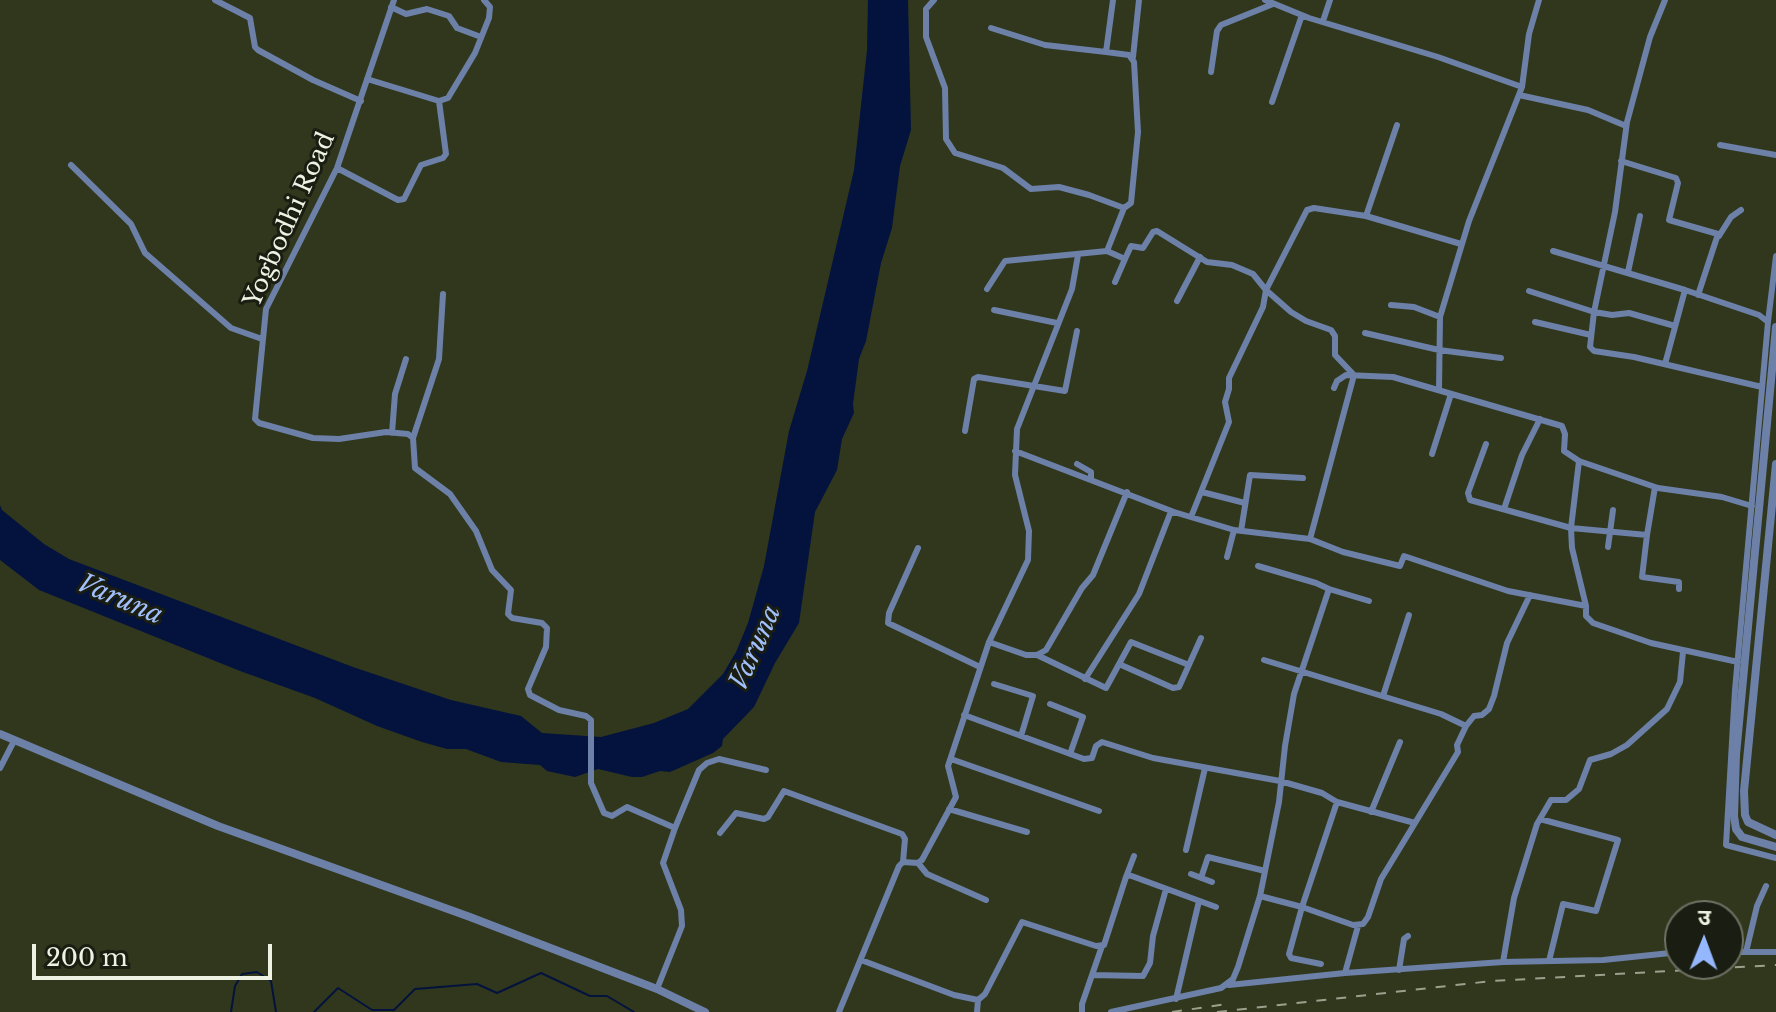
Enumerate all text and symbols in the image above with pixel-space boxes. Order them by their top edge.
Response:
street label: Yogbodhi Road [239,128,341,312]
water label: Varuna [73,568,167,632]
water label: Varuna [724,601,788,695]
north arrow [1664,900,1744,980]
text: उ [1698,904,1711,931]
scale bar [36,928,276,978]
text: 200 m [46,943,128,972]

